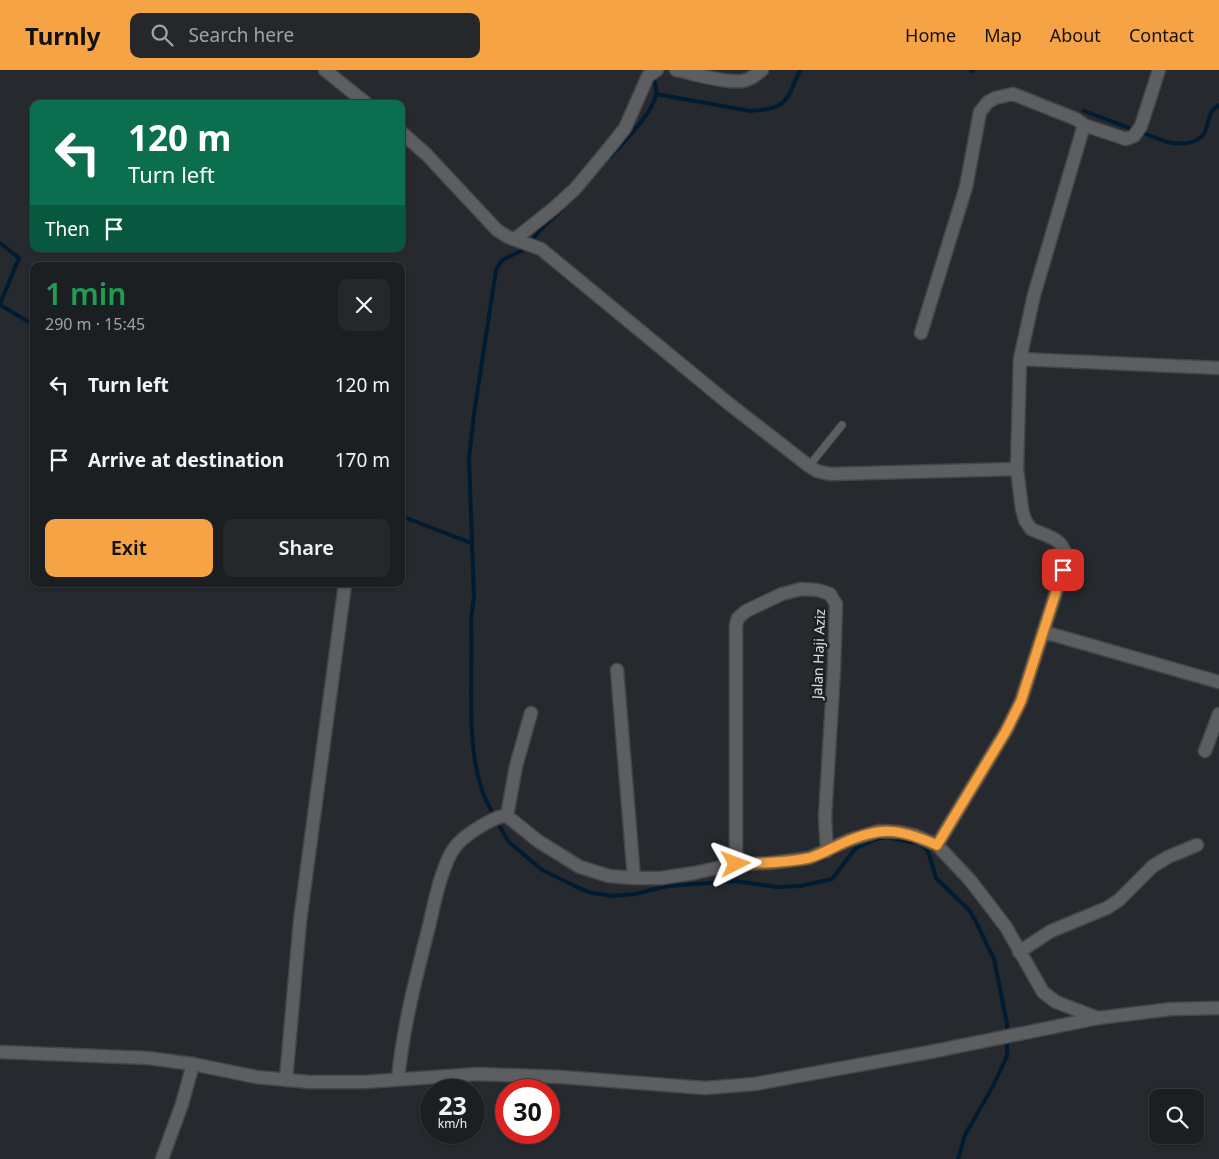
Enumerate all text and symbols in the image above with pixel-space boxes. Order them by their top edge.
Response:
search box [130,13,480,58]
text: Turnly [25,19,100,52]
icon: search [148,21,176,49]
text: Search here [188,22,294,48]
text: Home [905,23,956,47]
text: Map [984,23,1022,47]
text: About [1050,23,1101,47]
text: Contact [1129,23,1194,47]
text: 120 m [128,114,231,161]
icon: left [45,120,110,185]
text: Turn left [128,159,215,189]
icon: arrive [100,215,128,243]
text: Then [45,216,90,242]
text: 1 min [45,273,126,314]
button: close [338,279,390,331]
text: 290 m · 15:45 [45,313,145,335]
icon: left [45,371,73,399]
text: Turn left [88,372,169,398]
text: 120 m [335,372,390,398]
icon: arrive [45,446,73,474]
text: Arrive at destination [88,447,284,473]
text: 170 m [335,447,390,473]
button: Exit [45,519,213,577]
button: Share [223,519,390,577]
pin [1042,549,1084,591]
icon: arrive [1049,556,1077,584]
street label: Jalan Haji Aziz [807,608,829,701]
position arrow [709,837,761,889]
speed limit sign: 30 [495,1079,560,1144]
text: 23 [438,1088,467,1122]
map controls [1149,1089,1204,1144]
button: search [1149,1089,1204,1144]
text: km/h [438,1115,467,1132]

